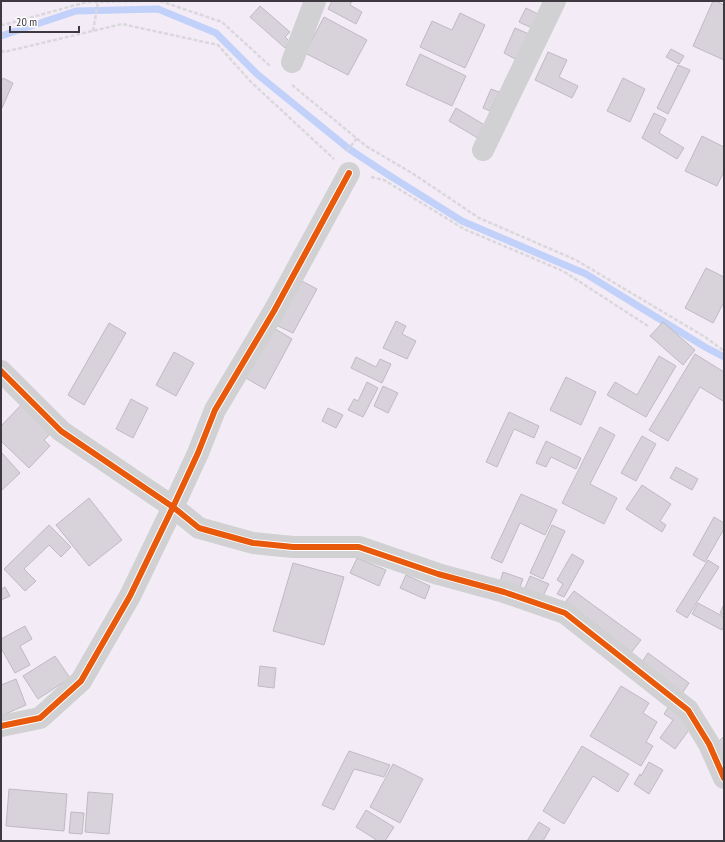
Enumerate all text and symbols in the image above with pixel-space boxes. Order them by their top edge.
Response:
scale bar [10,8,79,34]
text: 20 m [16,14,37,29]

